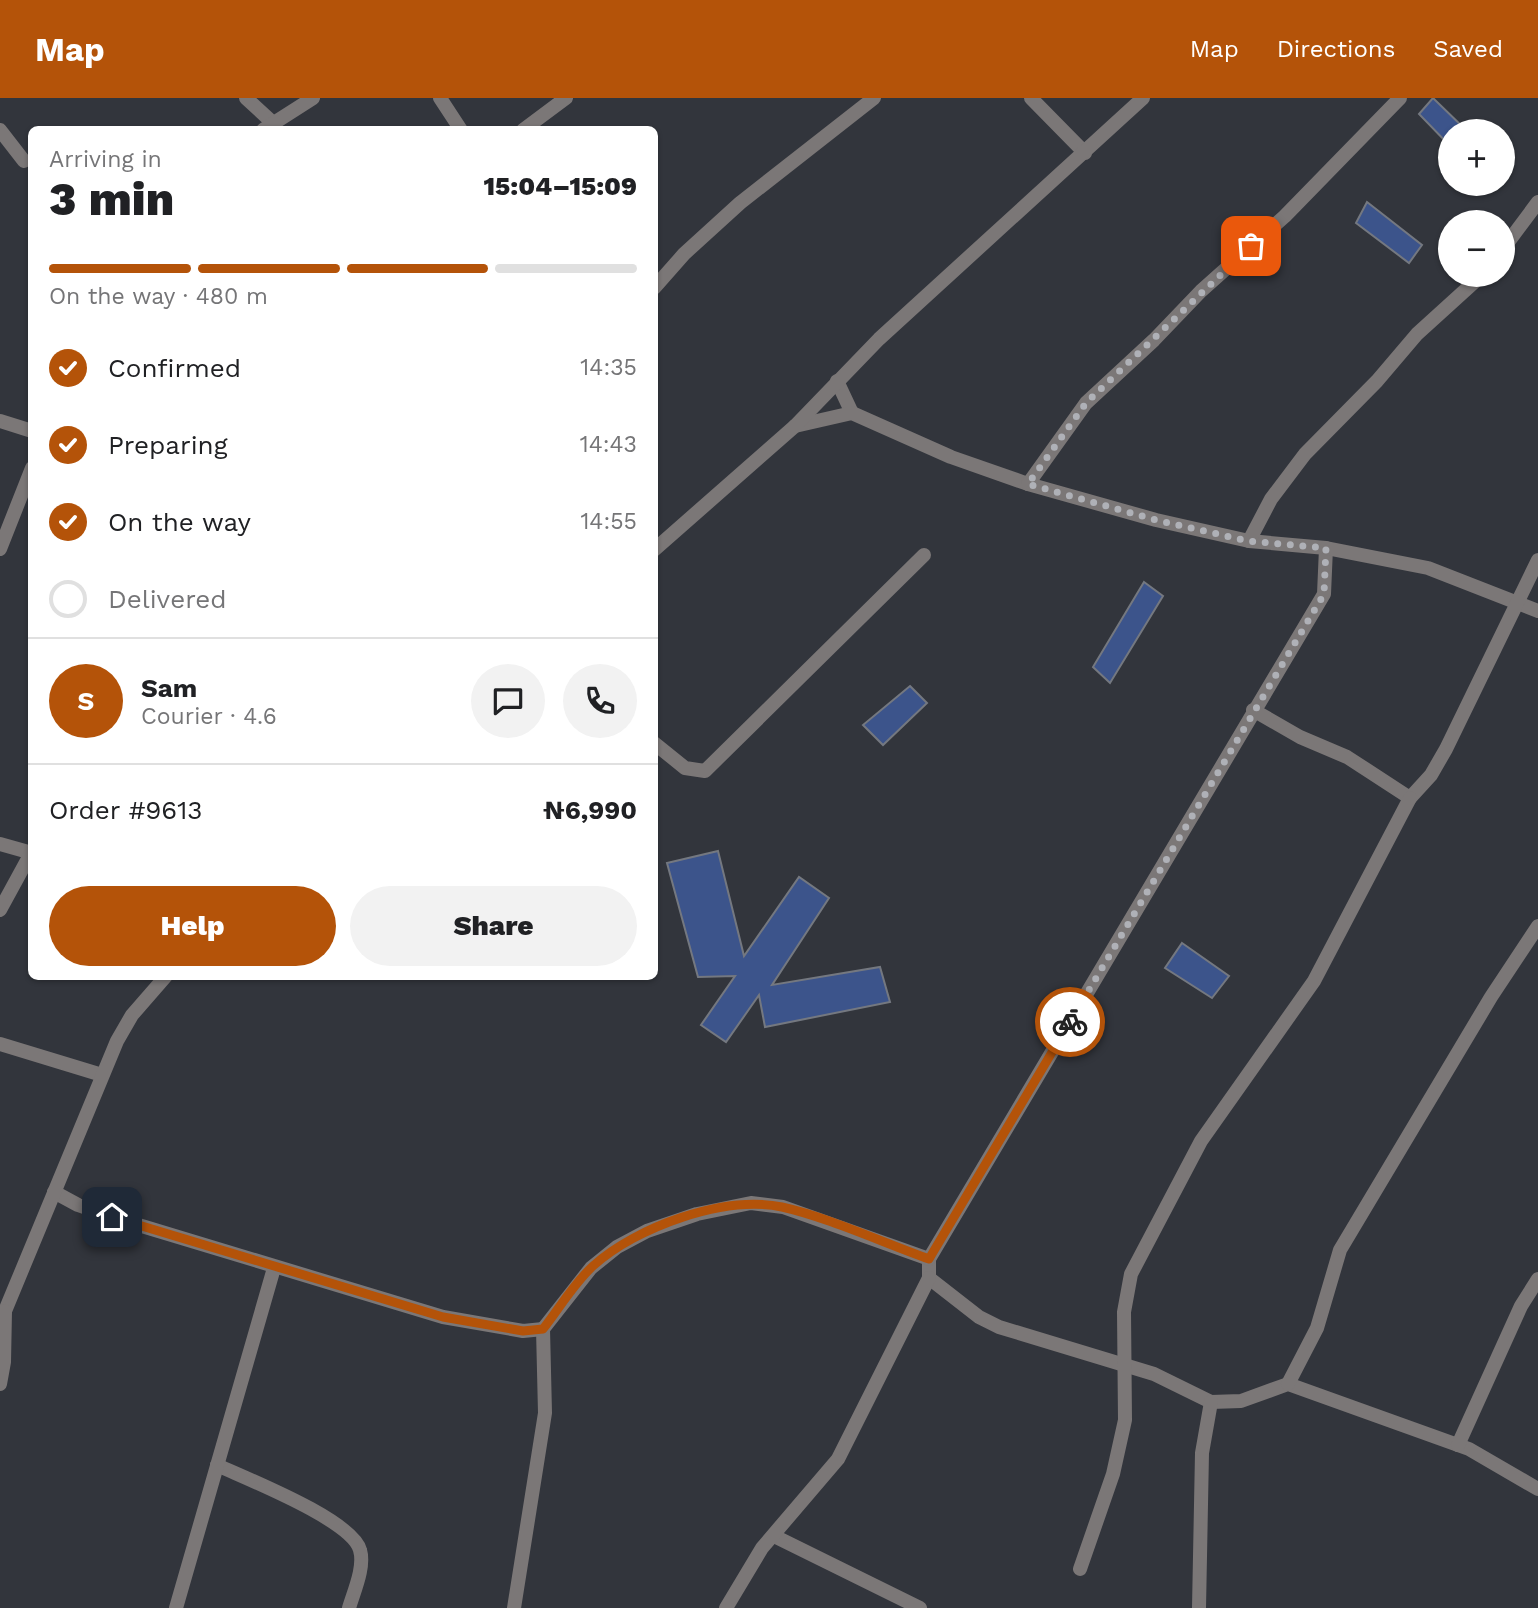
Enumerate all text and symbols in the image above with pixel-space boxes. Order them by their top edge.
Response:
text: Map [35,30,105,69]
text: Map [1190,35,1239,63]
text: Directions [1277,35,1395,63]
text: Saved [1433,35,1503,63]
map controls [1438,119,1515,287]
button: + [1438,119,1515,196]
text: Arriving in [49,146,162,173]
text: 15:04–15:09 [484,171,637,201]
text: 3 min [49,172,174,226]
button: − [1438,210,1515,287]
pin [1221,216,1281,276]
icon: bag [1232,227,1270,265]
text: On the way · 480 m [49,283,268,310]
icon: check [49,349,87,387]
text: Confirmed [108,353,241,383]
text: 14:35 [580,354,637,381]
icon: check [49,426,87,464]
text: Preparing [108,430,228,460]
text: 14:43 [580,431,637,458]
icon: check [49,503,87,541]
text: On the way [108,507,251,537]
text: 14:55 [580,508,637,535]
text: Delivered [108,584,227,614]
button: chat [471,664,545,738]
button: phone [563,664,637,738]
text: Sam [141,673,197,703]
text: S [78,686,94,716]
text: Courier · 4.6 [141,703,277,730]
text: Order #9613 [49,795,202,825]
text: ₦6,990 [543,795,637,825]
button: Help [49,886,336,966]
button: Share [350,886,637,966]
courier [1035,987,1105,1057]
icon: bike [1051,1003,1089,1041]
pin [82,1187,142,1247]
icon: home [93,1198,131,1236]

